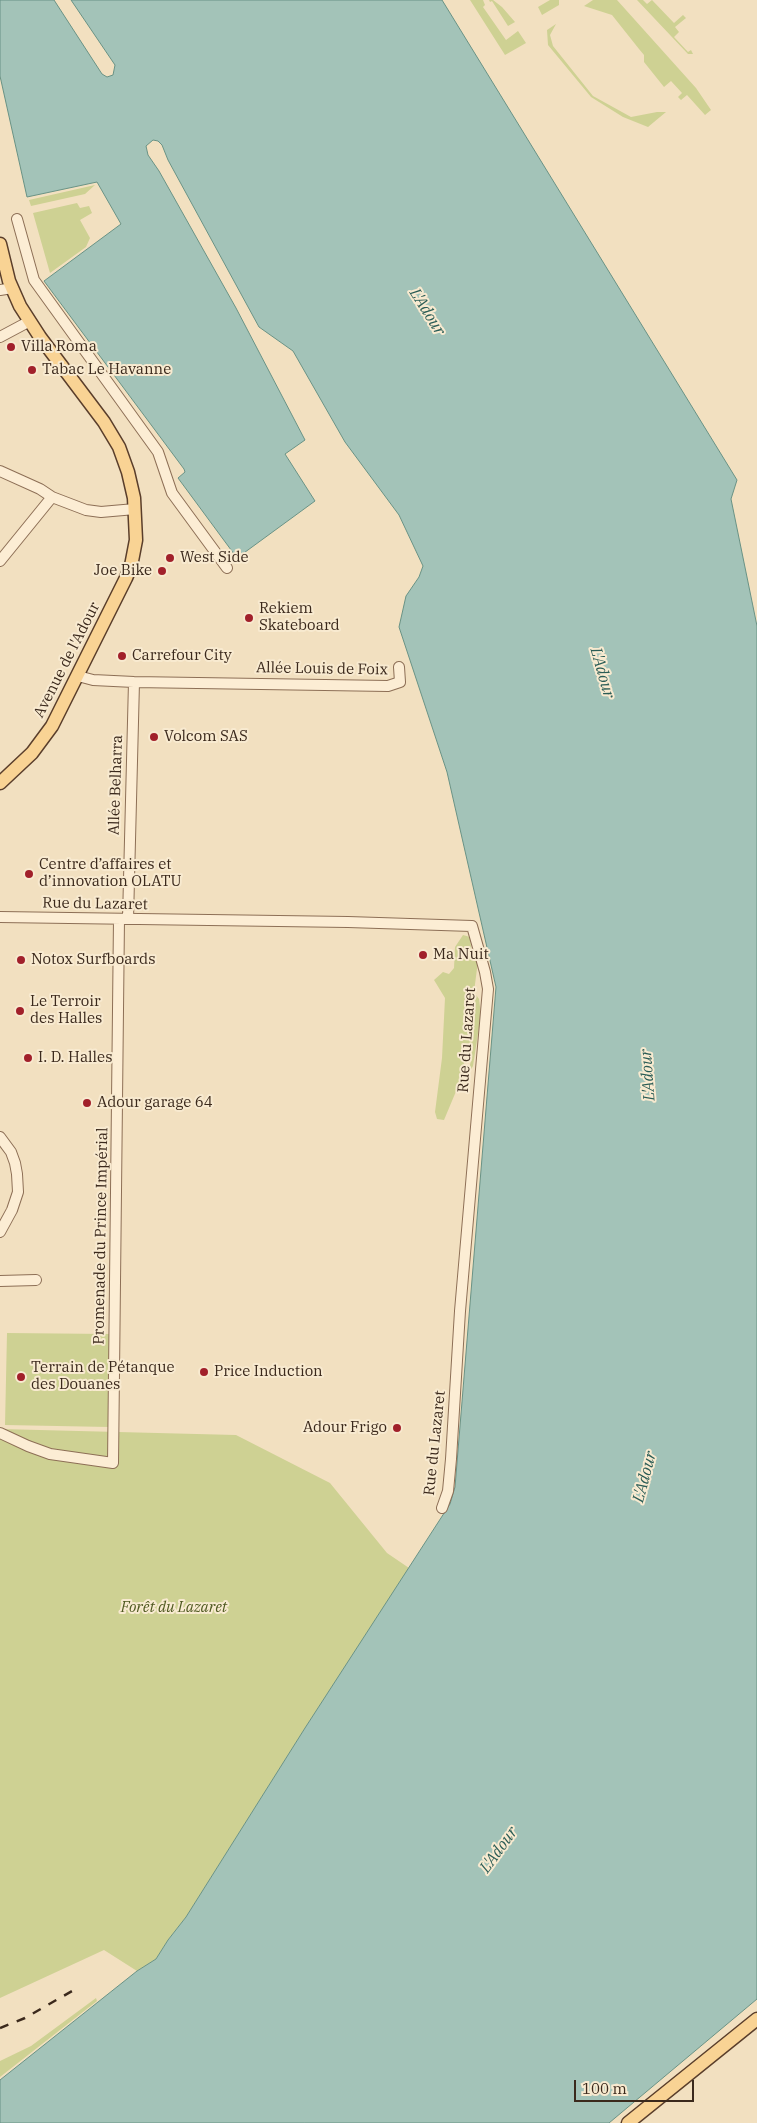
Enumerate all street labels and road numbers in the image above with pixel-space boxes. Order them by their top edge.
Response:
street label: Avenue de l'Adour [30,599,104,721]
street label: Allée Louis de Foix [256,659,388,679]
street label: Allée Belharra [105,735,127,835]
street label: Rue du Lazaret [42,894,148,914]
street label: Rue du Lazaret [454,987,480,1093]
street label: Promenade du Prince Impérial [90,1127,112,1345]
street label: Rue du Lazaret [421,1390,449,1496]

